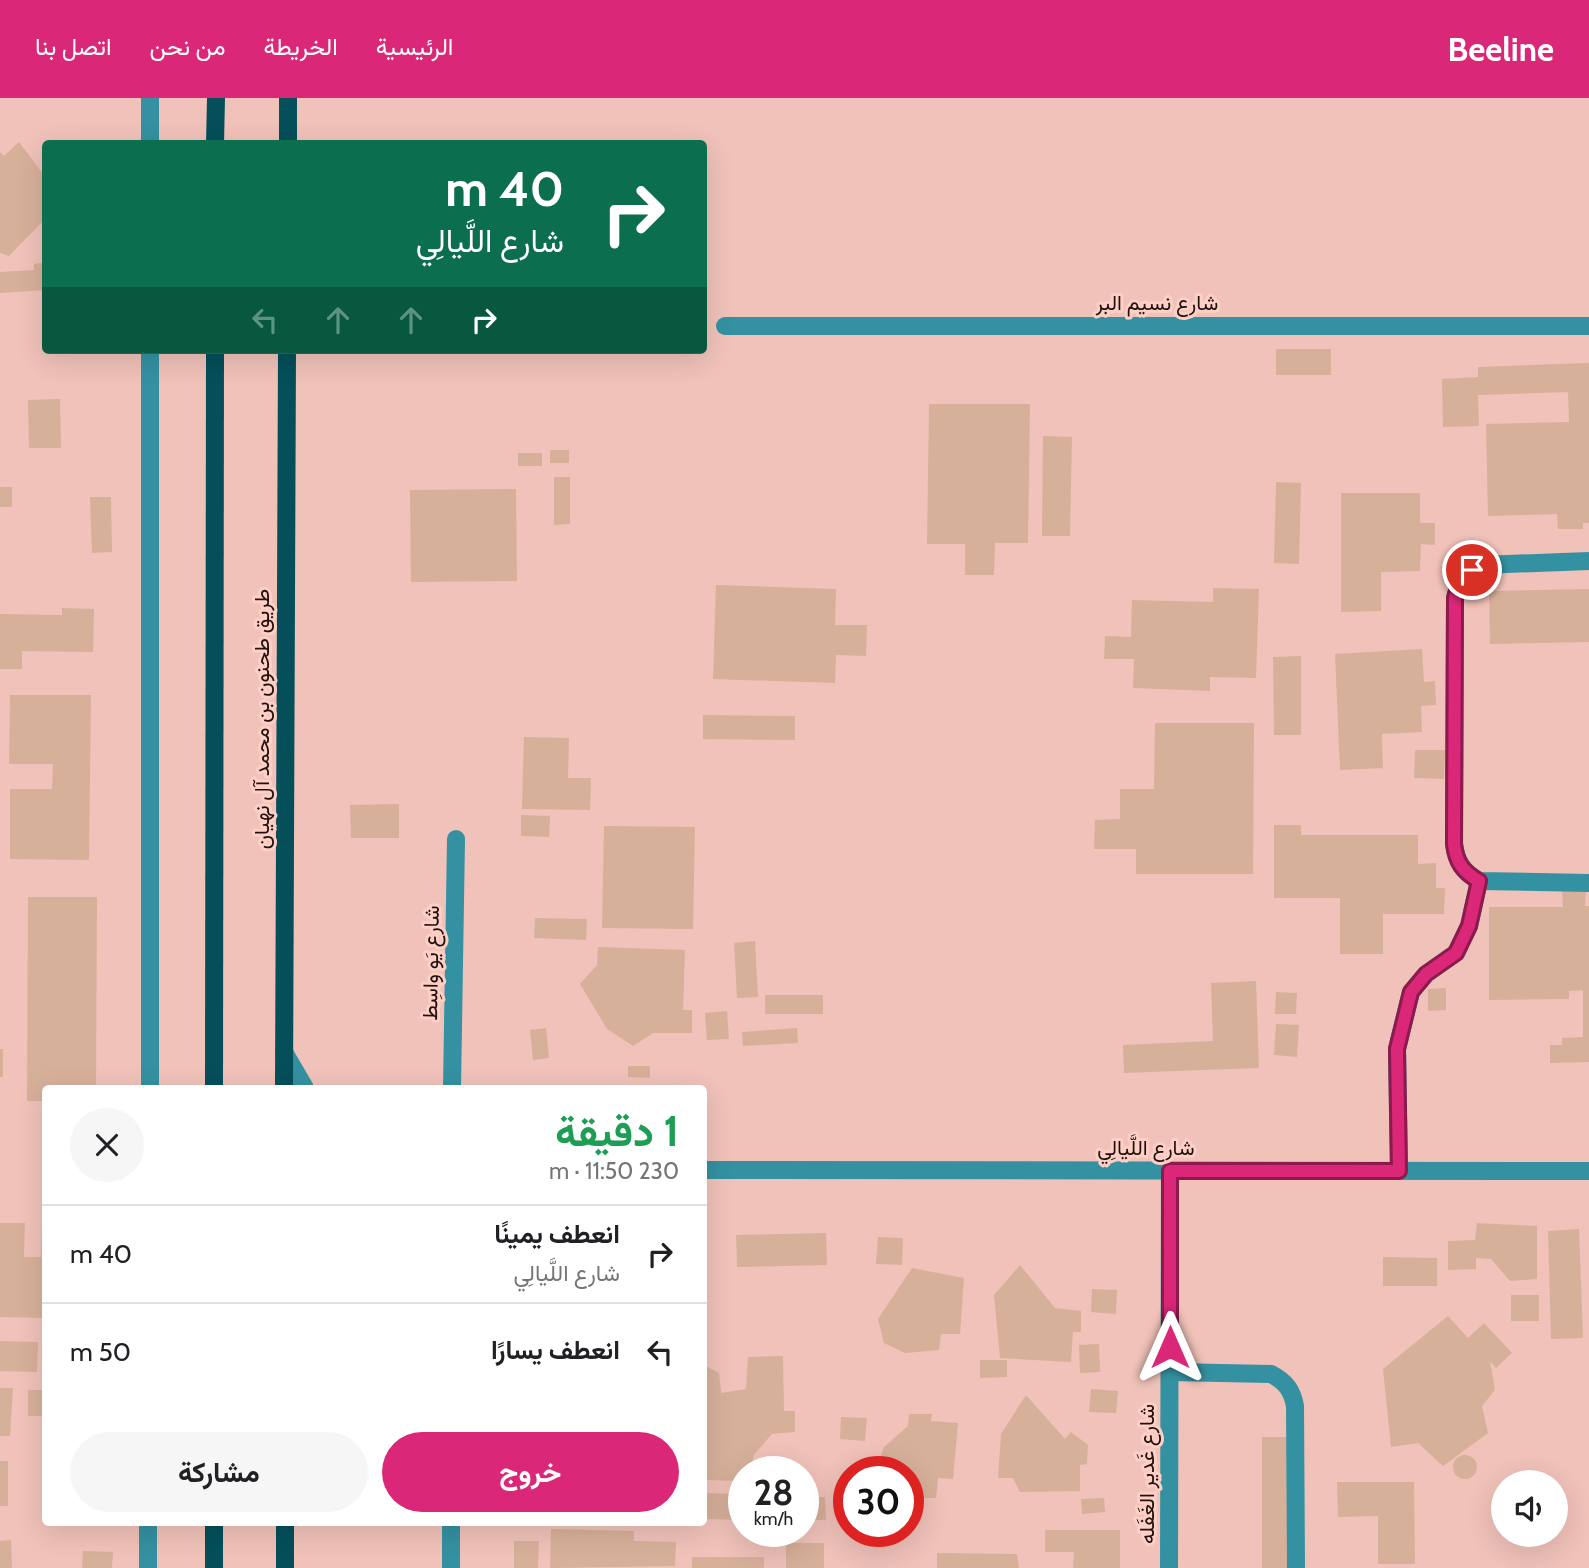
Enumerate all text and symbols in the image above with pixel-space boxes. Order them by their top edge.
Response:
text: Beeline [1448,29,1554,69]
text: اتصل بنا [35,32,112,61]
text: من نحن [150,32,226,61]
text: الخريطة [264,32,338,61]
text: الرئيسية [376,32,453,61]
text: 40 m [445,159,564,218]
icon: right [588,168,679,259]
text: شارع اللَّيالِي [416,221,564,260]
street label: شارع نسيم البر [1095,290,1218,317]
icon: left [246,301,284,339]
icon: ahead [319,301,357,339]
icon: ahead [392,301,430,339]
icon: right [465,301,503,339]
pin [1442,540,1502,600]
icon: arrive [1453,551,1491,589]
street label: طريق طحنون بن محمد آل نهيان [249,589,275,849]
street label: شارع يَو واسِط [417,905,446,1021]
text: 1 دقيقة [555,1105,679,1157]
button: close [70,1108,144,1182]
street label: شارع اللَّيالِي [1097,1133,1195,1165]
text: 230 m · 11:50 [549,1157,679,1185]
text: انعطف يمينًا [494,1218,620,1250]
icon: right [641,1235,679,1273]
text: 40 m [70,1238,132,1270]
text: شارع اللَّيالِي [513,1259,620,1287]
position arrow [1133,1310,1207,1384]
icon: left [641,1333,679,1371]
text: انعطف يسارًا [491,1334,620,1366]
text: 50 m [70,1336,131,1368]
street label: شارع غَدير الغَفَله [1134,1404,1161,1544]
button: مشاركة [70,1432,368,1512]
button: خروج [382,1432,679,1512]
speed limit sign: 30 [833,1456,924,1547]
map controls [1491,1470,1568,1547]
button: sound [1491,1470,1568,1547]
text: 28 [754,1471,793,1514]
text: km/h [754,1508,793,1530]

